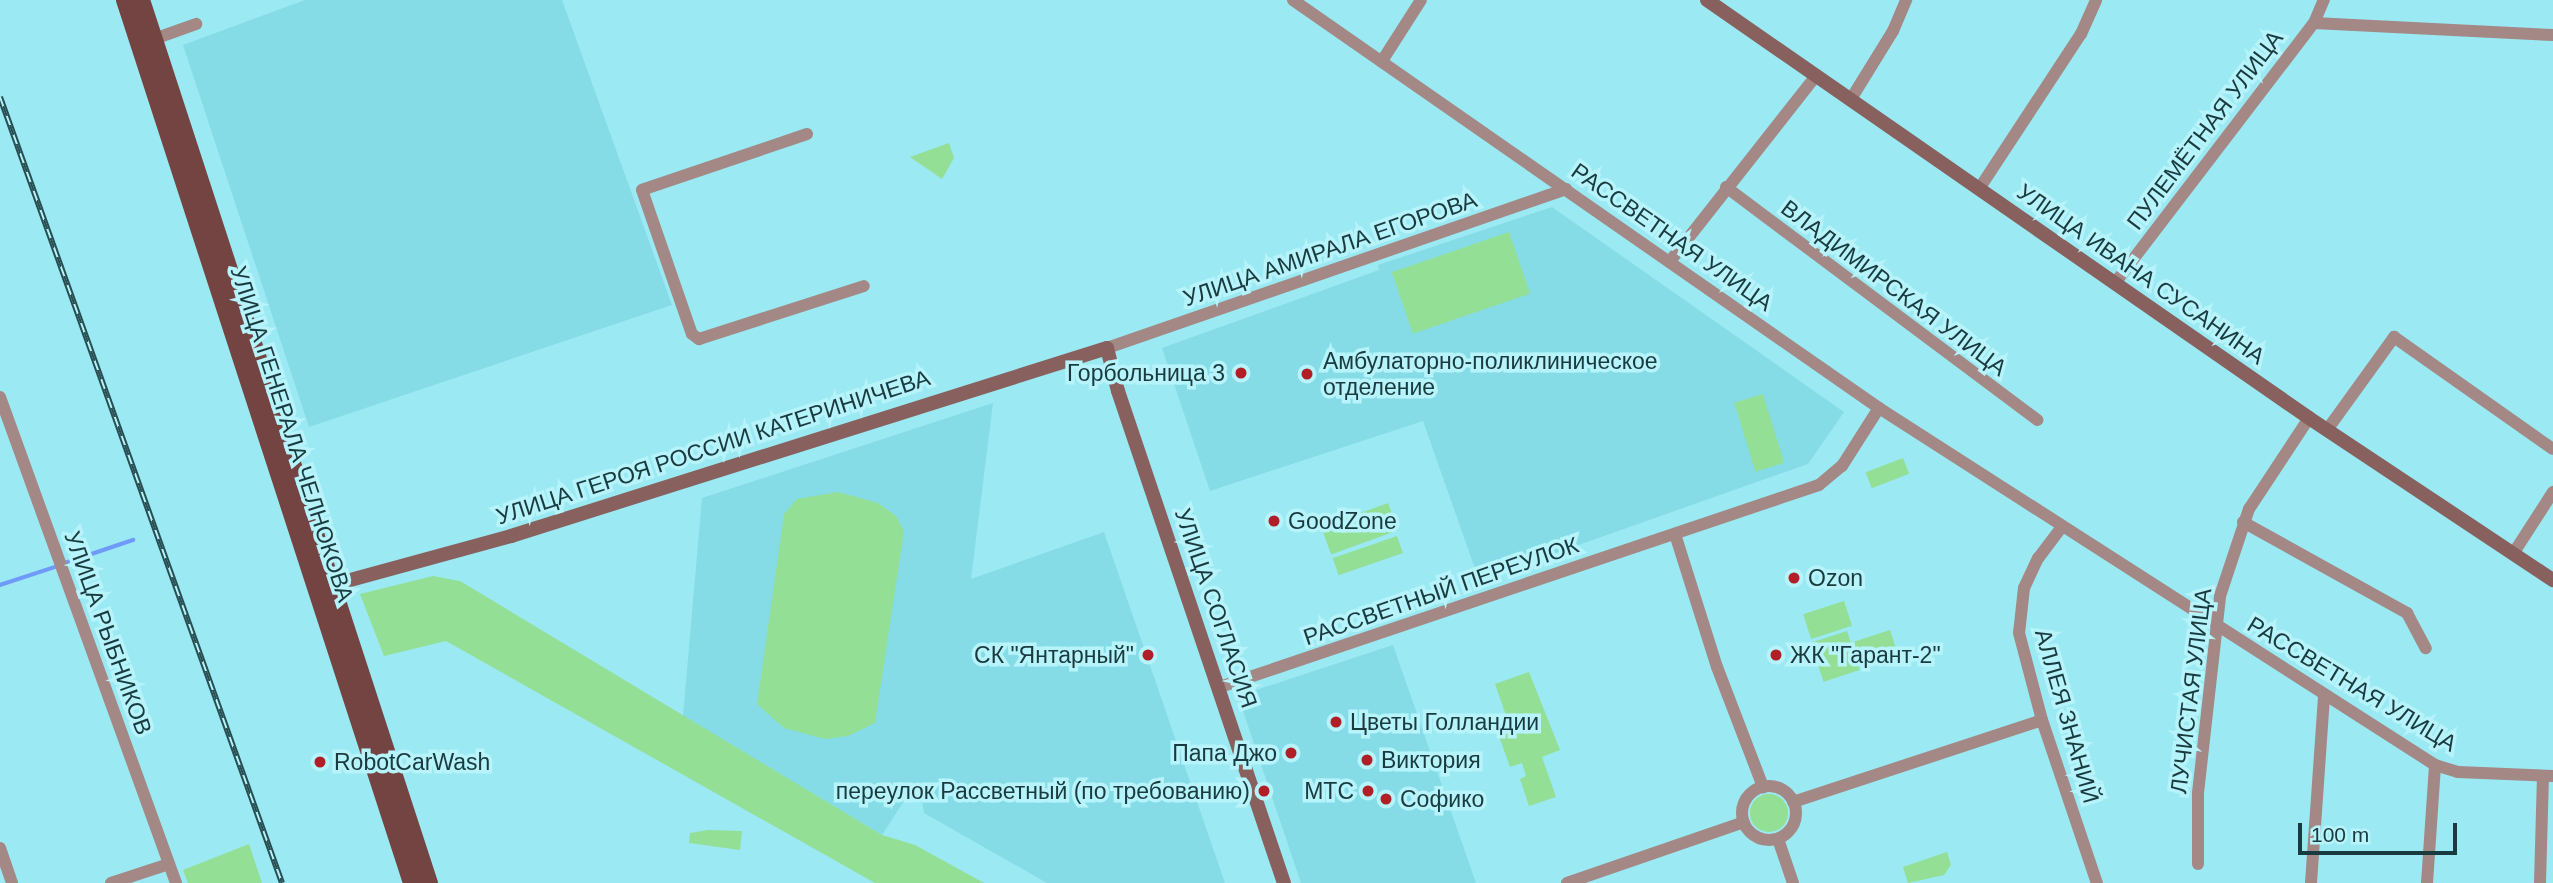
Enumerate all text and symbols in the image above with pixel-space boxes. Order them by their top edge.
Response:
street label: ПУЛЕМЁТНАЯ УЛИЦА [2121,25,2289,235]
street label: РАССВЕТНАЯ УЛИЦА [1566,157,1778,317]
street label: УЛИЦА ИВАНА СУСАНИНА [2012,178,2270,370]
street label: УЛИЦА АМИРАЛА ЕГОРОВА [1180,186,1480,312]
street label: ВЛАДИМИРСКАЯ УЛИЦА [1776,194,2012,382]
street label: УЛИЦА ГЕНЕРАЛА ЧЕЛНОКОВА [225,263,359,605]
place label: Амбулаторно-поликлиническое отделение [1323,347,1658,401]
place label: Горбольница 3 [1067,359,1225,387]
marker: Горбольница 3 [1231,363,1251,383]
street label: УЛИЦА ГЕРОЯ РОССИИ КАТЕРИНИЧЕВА [493,364,933,530]
marker: Амбулаторно-поликлиническое отделение [1297,364,1317,384]
street label: УЛИЦА СОГЛАСИЯ [1169,505,1263,711]
place label: GoodZone [1288,507,1397,535]
marker: GoodZone [1266,513,1282,529]
street label: УЛИЦА РЫБНИКОВ [58,527,158,739]
street label: РАССВЕТНЫЙ ПЕРЕУЛОК [1300,531,1582,651]
place label: Ozon [1808,564,1863,592]
marker: Ozon [1786,570,1802,586]
street label: ЛУЧИСТАЯ УЛИЦА [2165,587,2217,795]
street label: РАССВЕТНАЯ УЛИЦА [2242,611,2462,757]
street label: АЛЛЕЯ ЗНАНИЙ [2029,626,2105,806]
place label: СК "Янтарный" [974,641,1134,669]
place label: ЖК "Гарант-2" [1790,641,1941,669]
marker: СК "Янтарный" [1140,647,1156,663]
marker: ЖК "Гарант-2" [1768,647,1784,663]
place label: Цветы Голландии [1350,708,1539,736]
marker: Цветы Голландии [1328,714,1344,730]
place label: Папа Джо [1172,739,1277,767]
marker: Папа Джо [1283,745,1299,761]
place label: Виктория [1381,746,1481,774]
place label: RobotCarWash [334,748,490,776]
marker: Виктория [1359,752,1375,768]
marker: RobotCarWash [312,754,328,770]
place label: переулок Рассветный (по требованию) [836,777,1250,805]
place label: MTC [1304,777,1354,805]
marker: переулок Рассветный (по требованию) [1256,783,1272,799]
marker: MTC [1360,783,1376,799]
place label: Софико [1400,785,1484,813]
marker: Софико [1378,791,1394,807]
scale bar [2301,810,2460,854]
text: 100 m [2311,823,2369,846]

